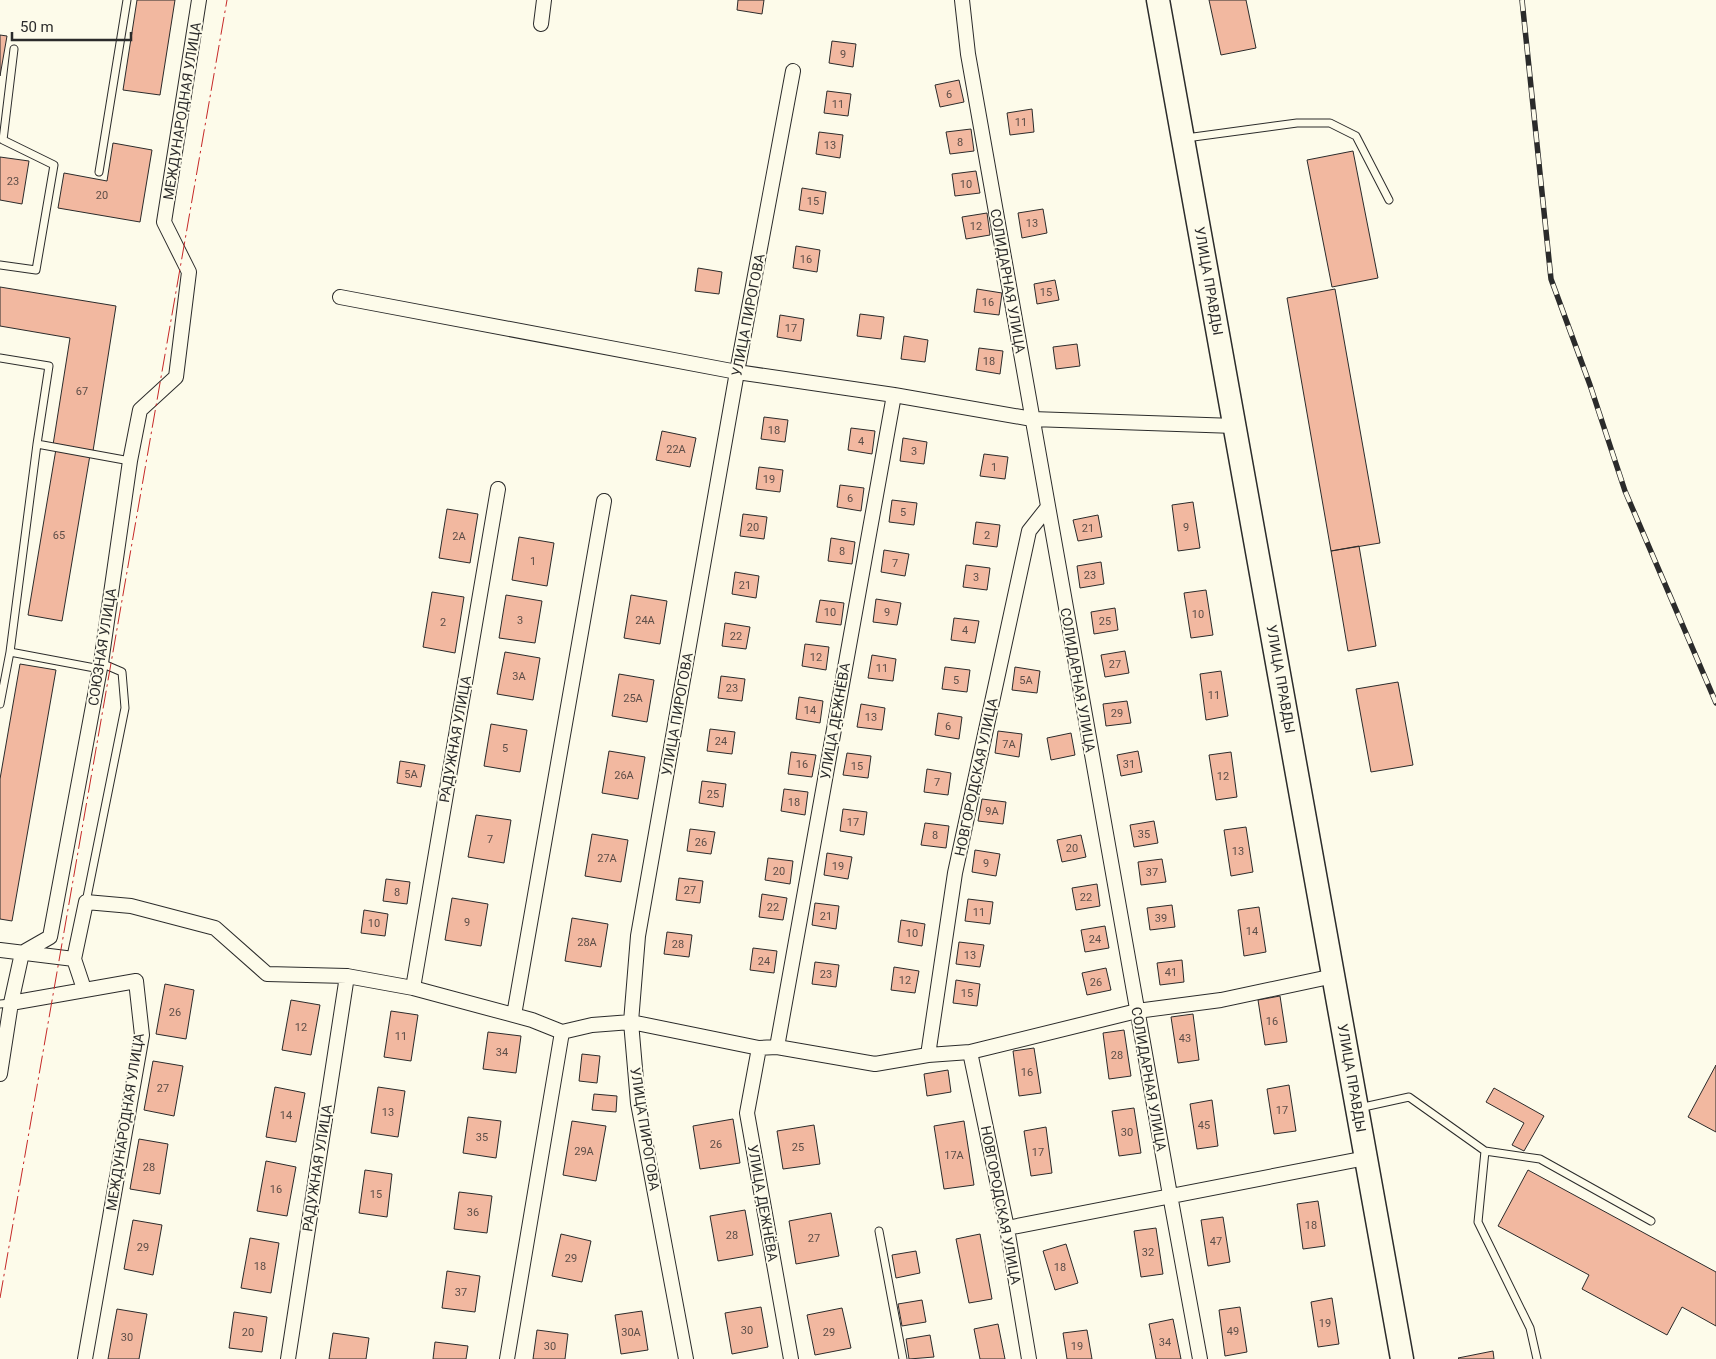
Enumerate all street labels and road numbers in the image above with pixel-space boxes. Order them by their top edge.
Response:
street label: МЕЖДУНАРОДНАЯ УЛИЦА [160,21,204,201]
street label: СОЛИДАРНАЯ УЛИЦА [987,207,1029,355]
street label: УЛИЦА ПРАВДЫ [1192,226,1226,336]
street label: УЛИЦА ПИРОГОВА [728,252,768,378]
street label: СОЮЗНАЯ УЛИЦА [85,587,119,707]
street label: СОЛИДАРНАЯ УЛИЦА [1057,606,1099,754]
street label: УЛИЦА ПРАВДЫ [1264,624,1298,734]
street label: УЛИЦА ПИРОГОВА [658,651,696,777]
street label: УЛИЦА ДЕЖНЁВА [817,661,853,781]
street label: РАДУЖНАЯ УЛИЦА [436,674,474,804]
street label: НОВГОРОДСКАЯ УЛИЦА [951,696,1001,858]
street label: СОЛИДАРНАЯ УЛИЦА [1128,1005,1170,1153]
street label: УЛИЦА ПРАВДЫ [1335,1023,1369,1133]
street label: МЕЖДУНАРОДНАЯ УЛИЦА [103,1032,147,1212]
street label: УЛИЦА ПИРОГОВА [627,1066,663,1192]
street label: РАДУЖНАЯ УЛИЦА [299,1103,335,1233]
street label: НОВГОРОДСКАЯ УЛИЦА [978,1124,1024,1286]
street label: УЛИЦА ДЕЖНЁВА [745,1143,781,1263]

